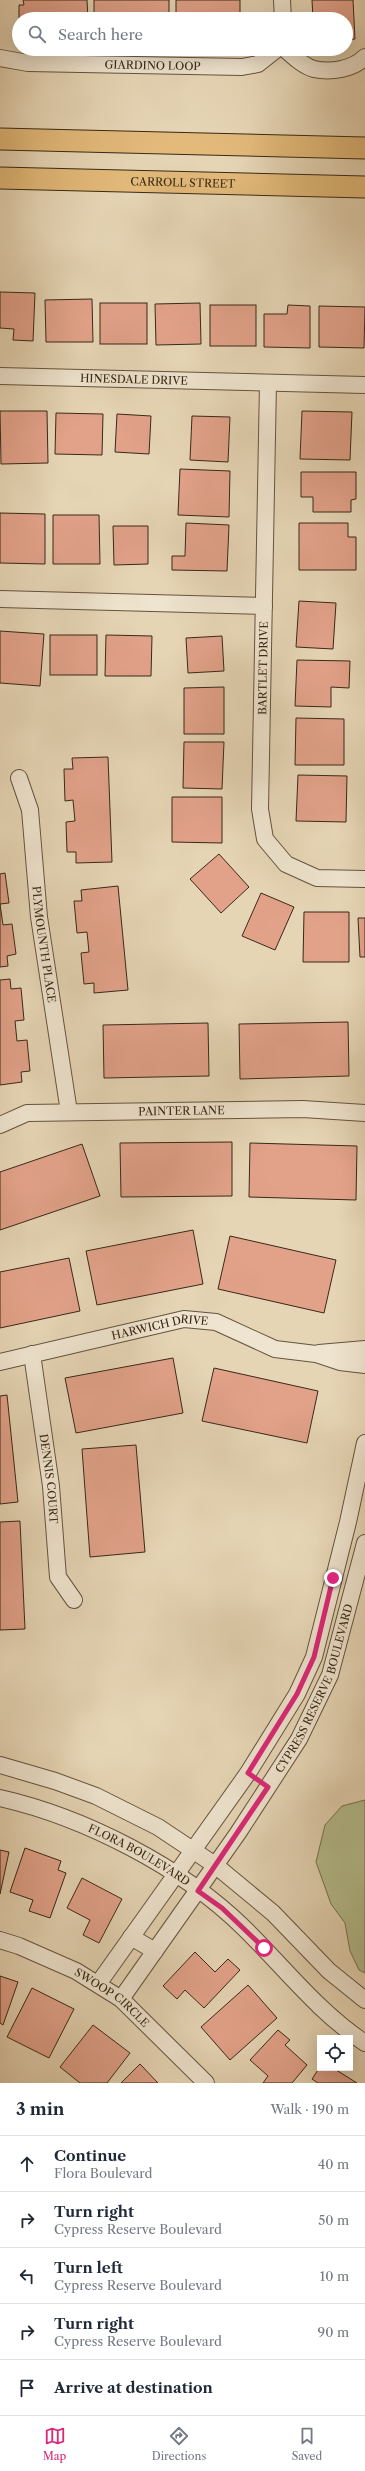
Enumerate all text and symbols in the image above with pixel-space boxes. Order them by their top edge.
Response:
search box [12,12,353,56]
icon: search [26,23,48,45]
text: Search here [58,25,143,44]
street label: GIARDINO LOOP [104,57,201,73]
street label: CARROLL STREET [130,174,236,191]
street label: HINESDALE DRIVE [80,371,188,388]
street label: BARTLET DRIVE [255,621,271,715]
street label: PLYMOUNTH PLACE [29,885,59,1004]
street label: PAINTER LANE [138,1103,225,1118]
street label: HARWICH DRIVE [110,1312,209,1343]
street label: DENNIS COURT [37,1433,61,1525]
route end [324,1569,342,1587]
street label: CYPRESS RESERVE BOULEVARD [272,1602,356,1775]
street label: FLORA BOULEVARD [86,1821,193,1889]
route start [255,1939,273,1957]
street label: SWOOP CIRCLE [72,1965,153,2030]
map controls [317,2035,353,2071]
button: locate [317,2035,353,2071]
text: 3 min [16,2099,65,2119]
text: Walk · 190 m [270,2101,349,2117]
text: Continue [54,2146,126,2165]
icon: ahead [16,2153,38,2175]
text: 40 m [318,2156,349,2172]
text: Flora Boulevard [54,2165,153,2181]
text: Turn right [54,2202,134,2221]
icon: right [16,2209,38,2231]
text: 50 m [318,2212,349,2228]
text: Cypress Reserve Boulevard [54,2221,222,2237]
text: Turn left [54,2258,123,2277]
icon: left [16,2265,38,2287]
text: 10 m [320,2268,349,2284]
text: Cypress Reserve Boulevard [54,2277,222,2293]
text: Turn right [54,2314,134,2333]
icon: right [16,2321,38,2343]
text: 90 m [318,2324,349,2340]
text: Cypress Reserve Boulevard [54,2333,222,2349]
icon: arrive [16,2377,38,2399]
text: Arrive at destination [54,2378,213,2397]
tab: Map [43,2425,66,2463]
tab: Directions [152,2425,206,2463]
tab: Saved [292,2425,322,2463]

